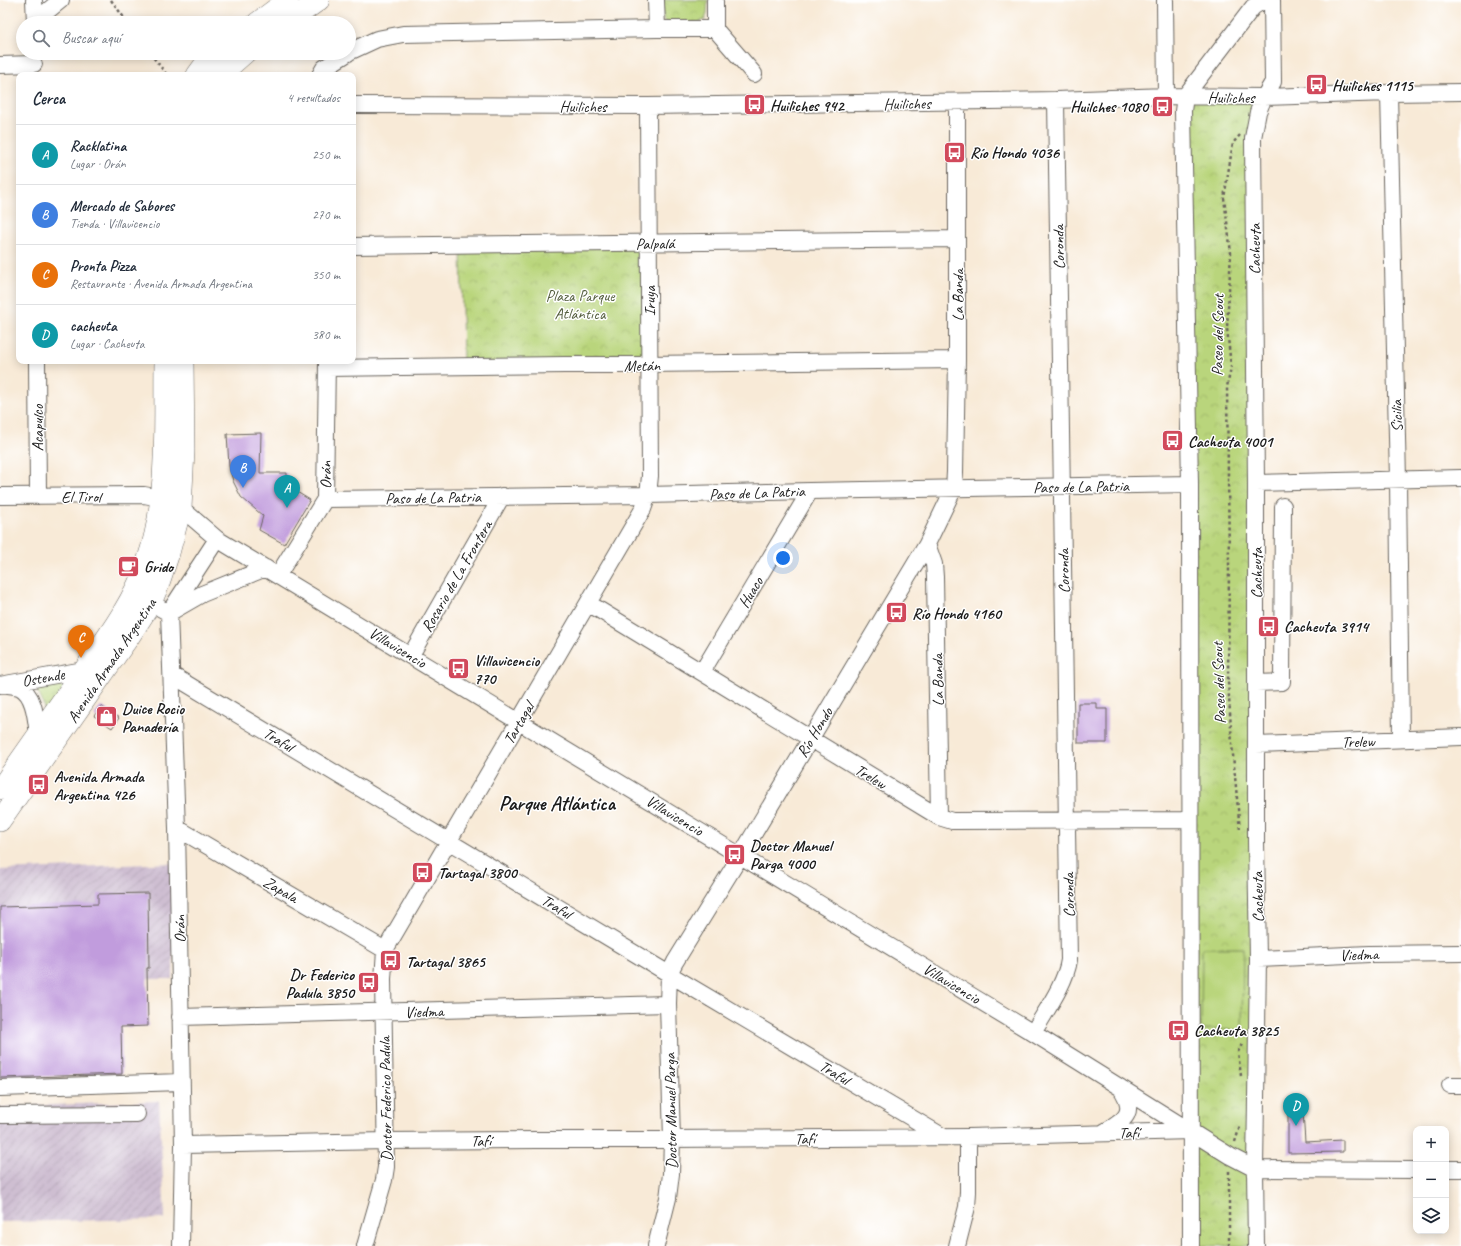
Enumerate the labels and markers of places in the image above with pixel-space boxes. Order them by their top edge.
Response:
bus stop icon: Huiliches 1115 [1304,72,1330,98]
place label: Huiliches 1115 [1332,76,1415,96]
bus stop icon: Huiliches 942 [741,92,767,118]
bus stop icon: Huilches 1080 [1150,93,1176,119]
place label: Huiliches 942 [770,96,845,116]
place label: Huilches 1080 [1070,97,1150,117]
bus stop icon: Río Hondo 4036 [942,139,968,165]
place label: Río Hondo 4036 [970,143,1060,163]
bus stop icon: Cacheuta 4001 [1159,428,1185,454]
place label: Cacheuta 4001 [1188,432,1274,452]
pin: B [230,455,256,488]
pin: A [274,475,300,508]
cafe icon: Grido [116,553,142,579]
place label: Grido [144,557,175,577]
bus stop icon: Río Hondo 4160 [883,600,909,626]
place label: Río Hondo 4160 [912,604,1003,624]
bus stop icon: Cacheuta 3914 [1255,613,1281,639]
place label: Cacheuta 3914 [1284,617,1370,637]
pin: C [68,625,94,658]
place label: Villavicencio 770 [474,651,540,689]
bus stop icon: Villavicencio 770 [446,656,472,682]
place label: Duice Rocio Panadería [122,699,185,737]
shop icon: Duice Rocio Panadería [93,704,119,730]
place label: Avenida Armada Argentina 426 [54,767,145,805]
bus stop icon: Avenida Armada Argentina 426 [26,772,52,798]
place label: Doctor Manuel Parga 4000 [750,836,835,874]
bus stop icon: Doctor Manuel Parga 4000 [721,841,747,867]
bus stop icon: Tartagal 3800 [410,859,436,885]
place label: Tartagal 3800 [438,863,518,883]
bus stop icon: Tartagal 3865 [378,948,404,974]
place label: Tartagal 3865 [406,952,487,972]
place label: Dr Federico Padula 3850 [286,965,356,1003]
bus stop icon: Dr Federico Padula 3850 [356,970,382,996]
bus stop icon: Cacheuta 3825 [1165,1017,1191,1043]
place label: Cacheuta 3825 [1194,1021,1280,1041]
pin: D [1283,1093,1309,1126]

